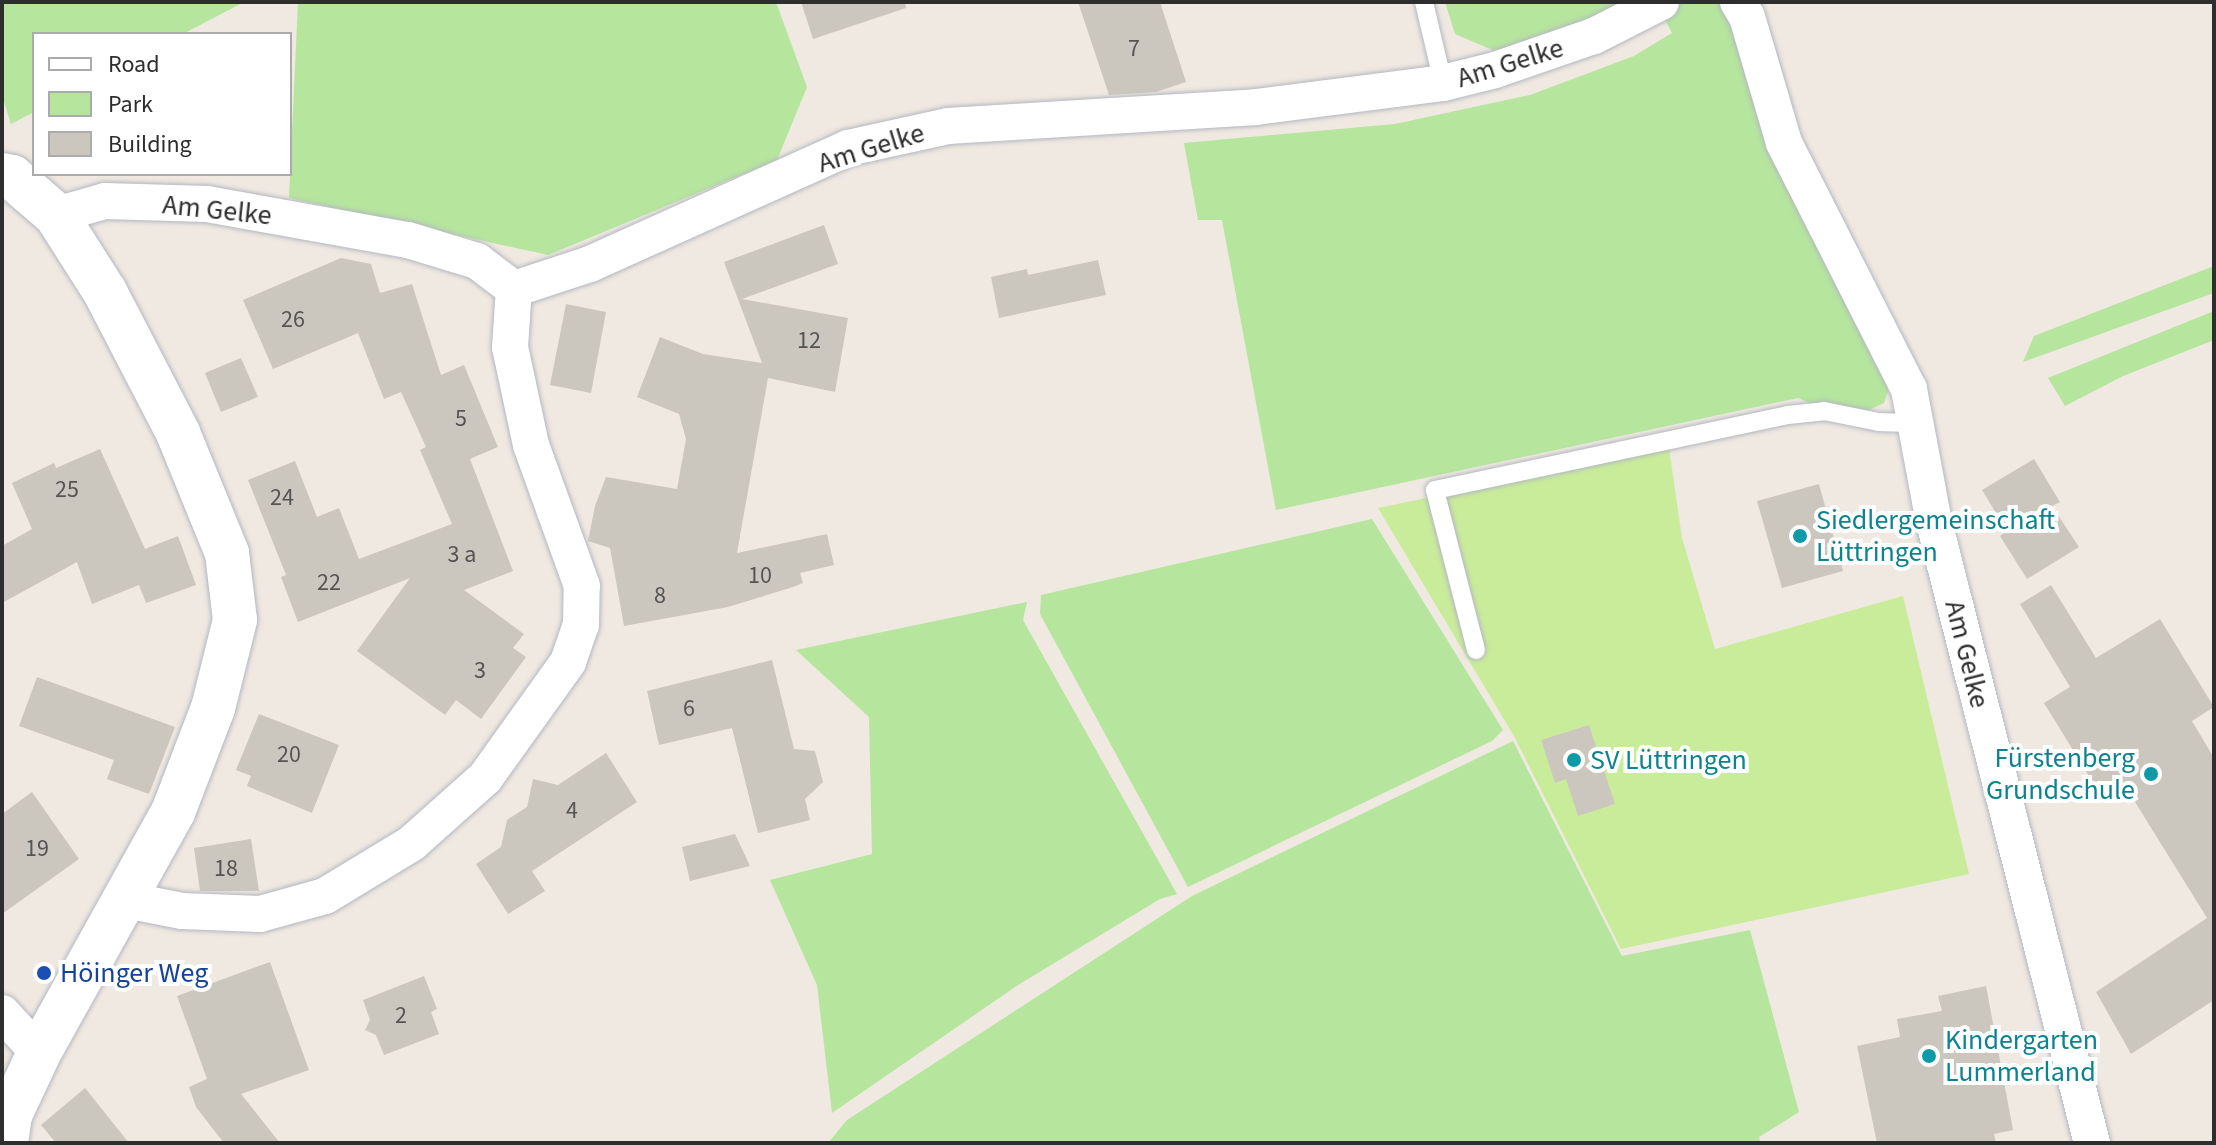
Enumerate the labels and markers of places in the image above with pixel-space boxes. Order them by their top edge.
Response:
place label: Siedlergemeinschaft Lüttringen [1816,503,2055,569]
marker: Siedlergemeinschaft Lüttringen [1791,527,1809,545]
place label: Fürstenberg Grundschule [1986,741,2135,807]
place label: SV Lüttringen [1590,743,1747,777]
marker: SV Lüttringen [1565,751,1583,769]
marker: Fürstenberg Grundschule [2142,765,2160,783]
place label: Höinger Weg [60,956,208,990]
marker: Höinger Weg [35,964,53,982]
place label: Kindergarten Lummerland [1945,1023,2098,1089]
marker: Kindergarten Lummerland [1920,1047,1938,1065]

